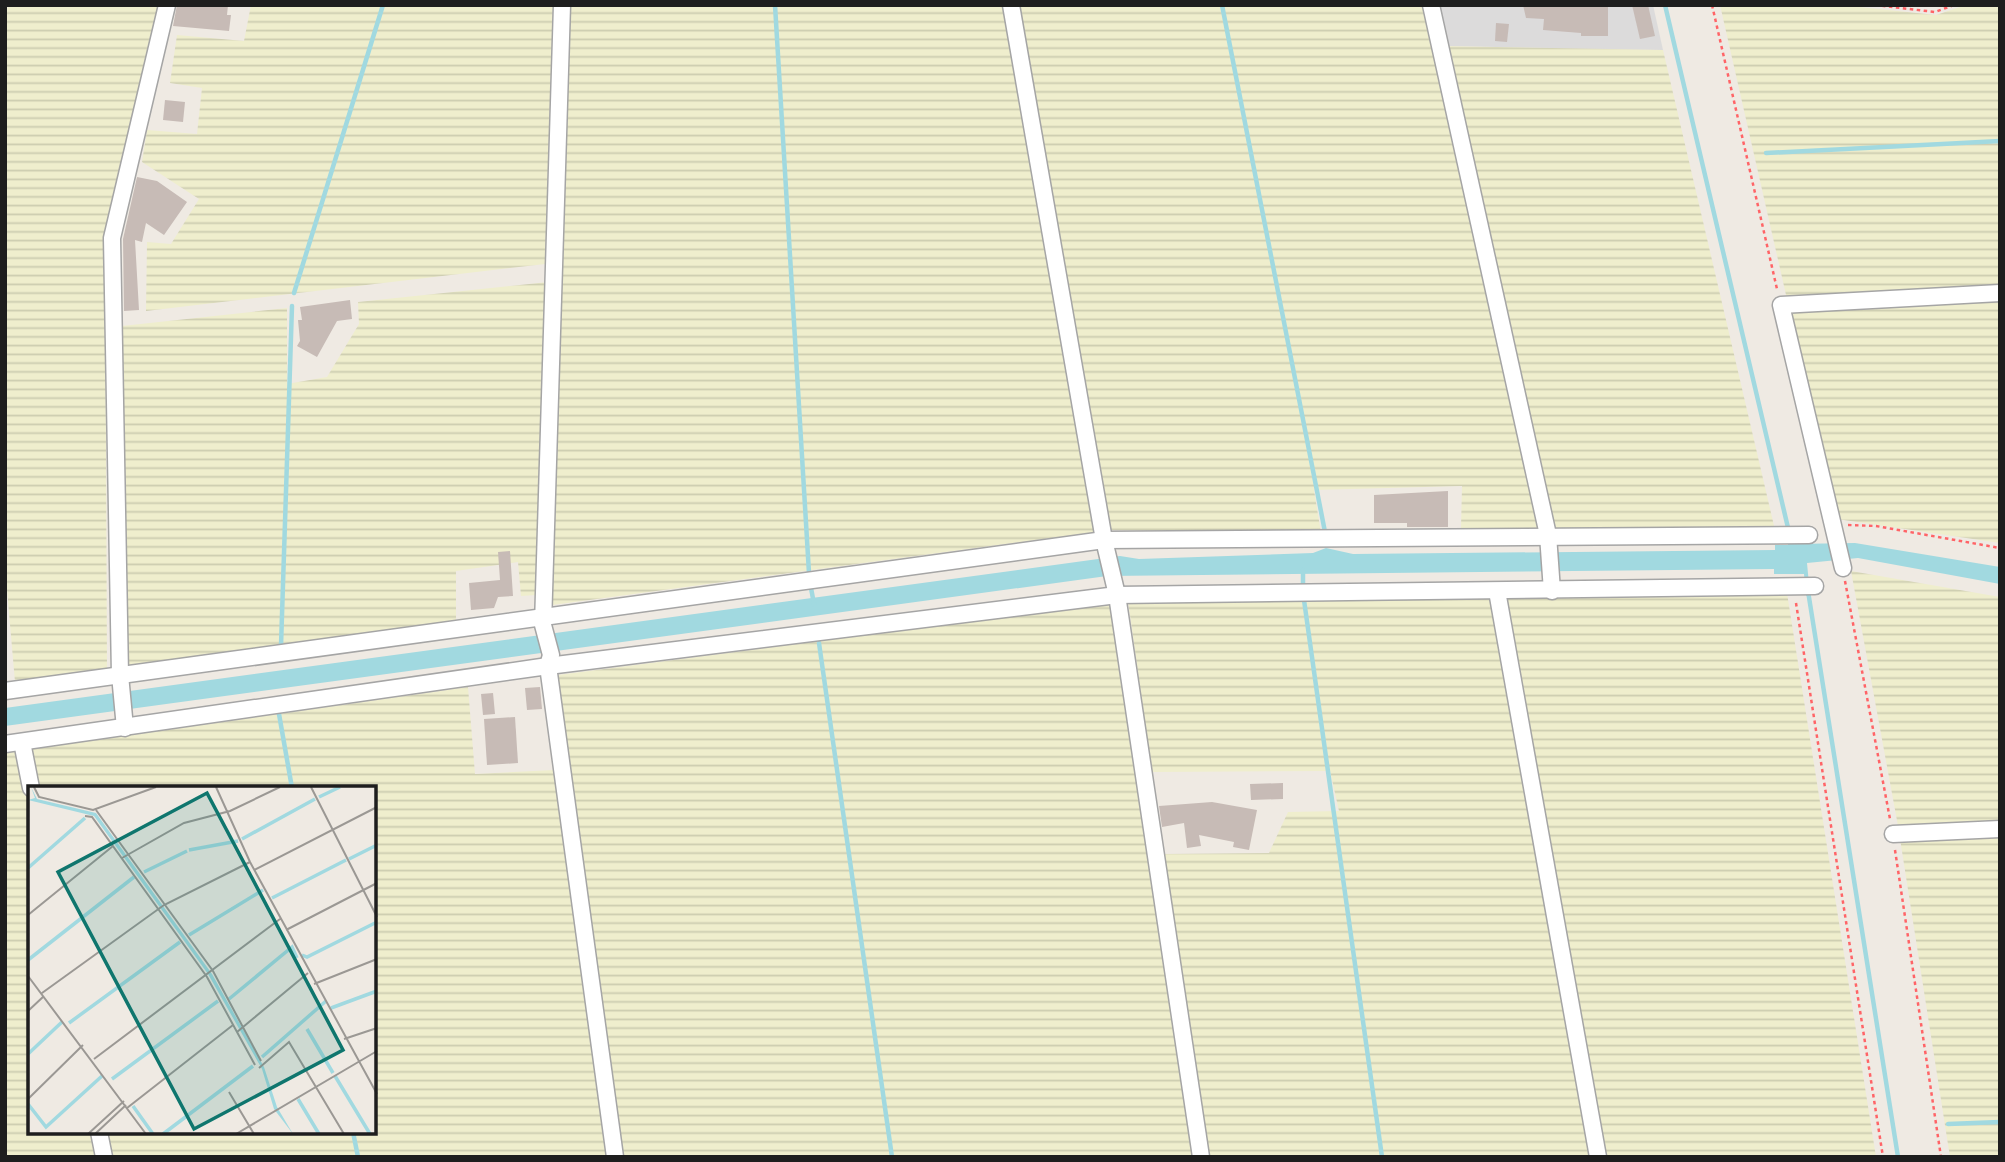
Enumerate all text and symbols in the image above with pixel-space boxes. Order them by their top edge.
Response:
inset map [28,786,376,1134]

